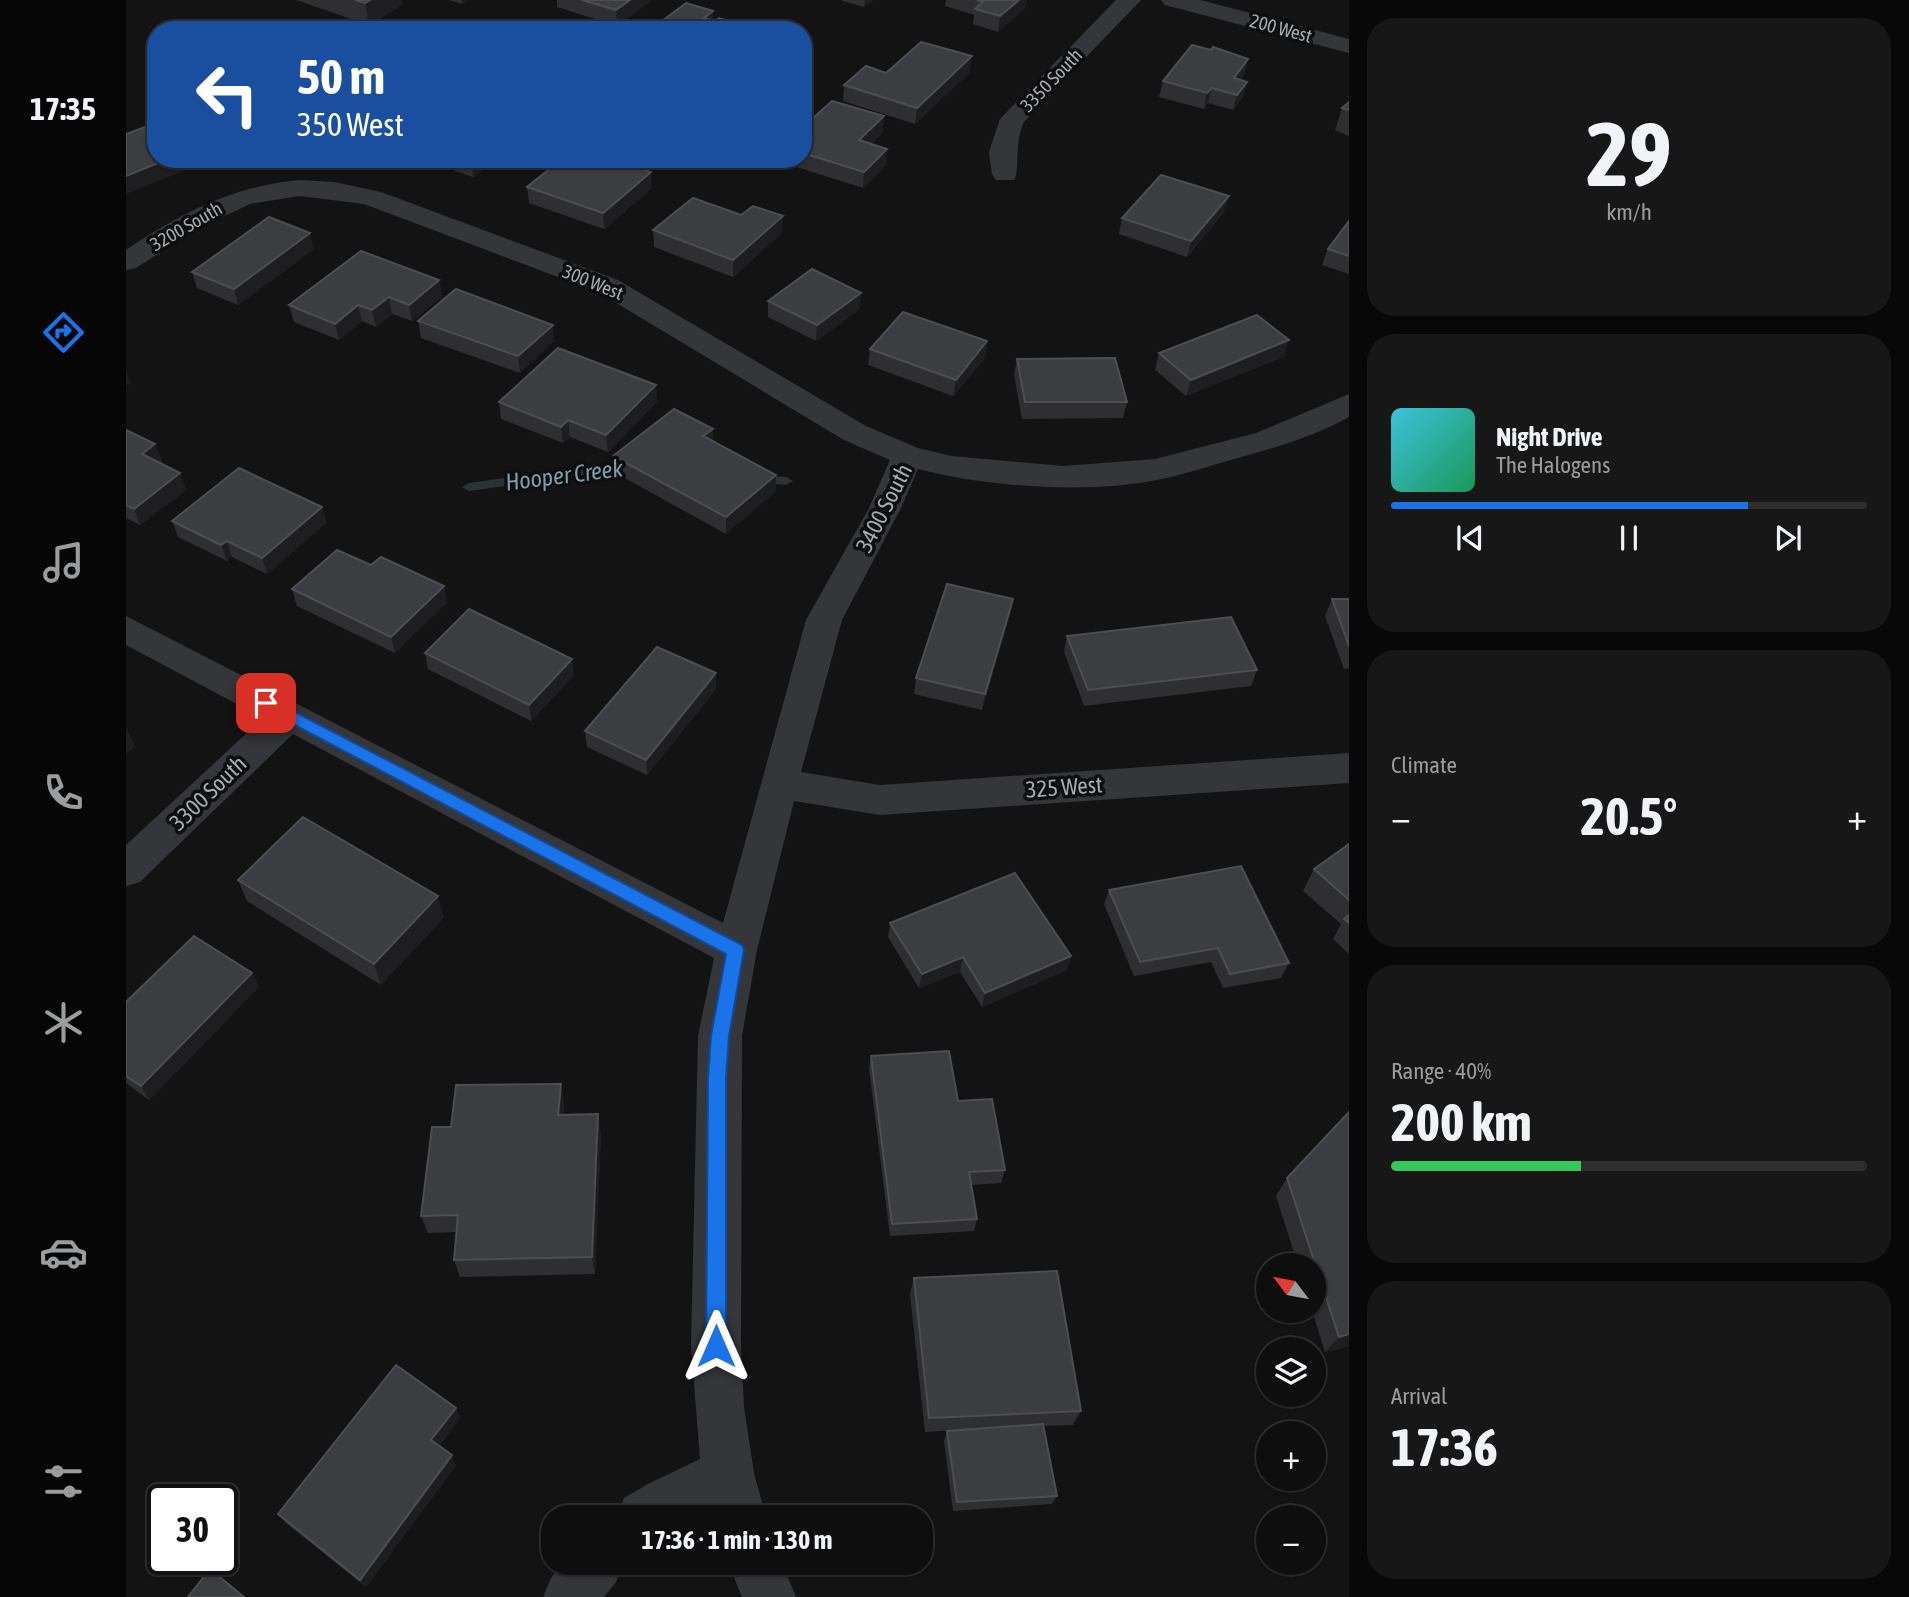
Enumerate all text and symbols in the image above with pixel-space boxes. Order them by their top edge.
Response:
street label: 200 West [1248,9,1314,47]
street label: 3350 South [1016,44,1086,116]
text: 50 m [297,48,385,104]
icon: left [182,49,273,140]
text: 17:35 [30,90,96,127]
text: 29 [1586,101,1672,205]
text: 350 West [297,106,404,143]
street label: 3200 South [146,197,226,255]
text: km/h [1606,199,1652,225]
street label: 300 West [559,260,627,304]
icon: directions [39,308,88,357]
text: Night Drive [1496,422,1603,452]
text: The Halogens [1496,452,1610,478]
water label: Hooper Creek [504,454,625,496]
street label: 3400 South [851,459,917,557]
icon: previous [1451,519,1489,557]
icon: pause [1610,519,1648,557]
icon: next [1769,519,1807,557]
icon: music [39,538,88,587]
pin [236,673,296,733]
icon: arrive [247,684,285,722]
street label: 3300 South [165,750,251,836]
text: Climate [1391,752,1457,778]
icon: phone [39,768,88,817]
street label: 325 West [1025,771,1103,803]
text: 20.5° [1581,786,1677,846]
text: − [1391,795,1411,838]
text: + [1847,795,1867,838]
icon: climate [39,998,88,1047]
text: Range · 40% [1391,1058,1491,1084]
text: 200 km [1391,1092,1532,1152]
icon: car [39,1228,88,1277]
north arrow [1256,1253,1326,1323]
map controls [1256,1253,1326,1575]
position arrow [679,1309,753,1383]
button: layers [1256,1337,1326,1407]
text: Arrival [1391,1383,1447,1409]
text: 17:36 [1391,1417,1498,1477]
button: + [1256,1421,1326,1491]
icon: filters [39,1457,88,1506]
speed limit sign: 30 [147,1484,238,1575]
button: − [1256,1505,1326,1575]
text: 17:36 · 1 min · 130 m [642,1525,832,1555]

